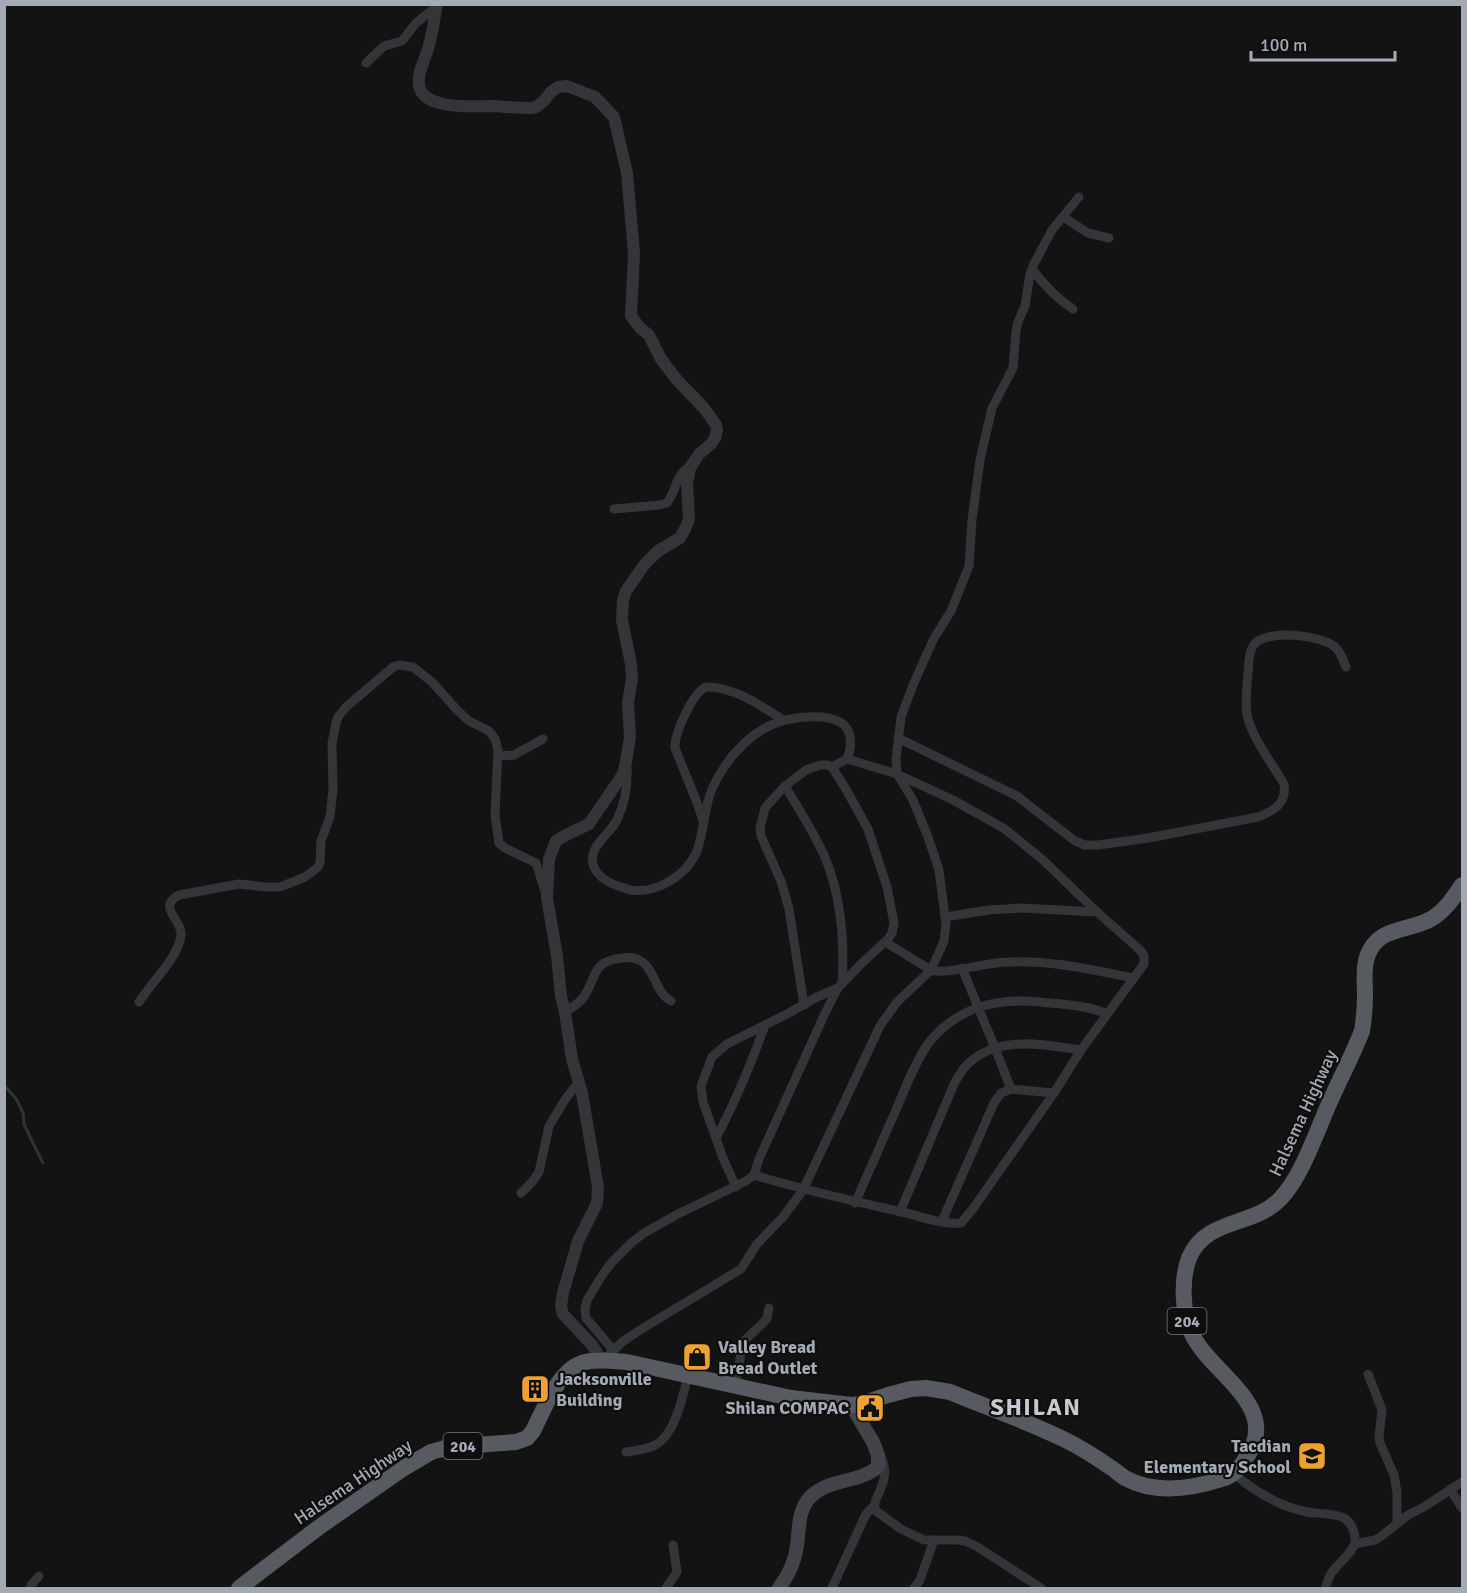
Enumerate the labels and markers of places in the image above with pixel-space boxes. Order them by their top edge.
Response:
place label: Valley Bread Bread Outlet [718,1336,818,1379]
shop icon: Valley Bread Bread Outlet [681,1341,713,1373]
place label: Jacksonville Building [556,1368,652,1411]
building icon: Jacksonville Building [519,1373,551,1405]
public building icon: Shilan COMPAC [854,1392,886,1424]
place label: Shilan COMPAC [725,1397,849,1419]
place label: Tacdian Elementary School [1144,1435,1291,1478]
school or university icon: Tacdian Elementary School [1296,1440,1328,1472]

